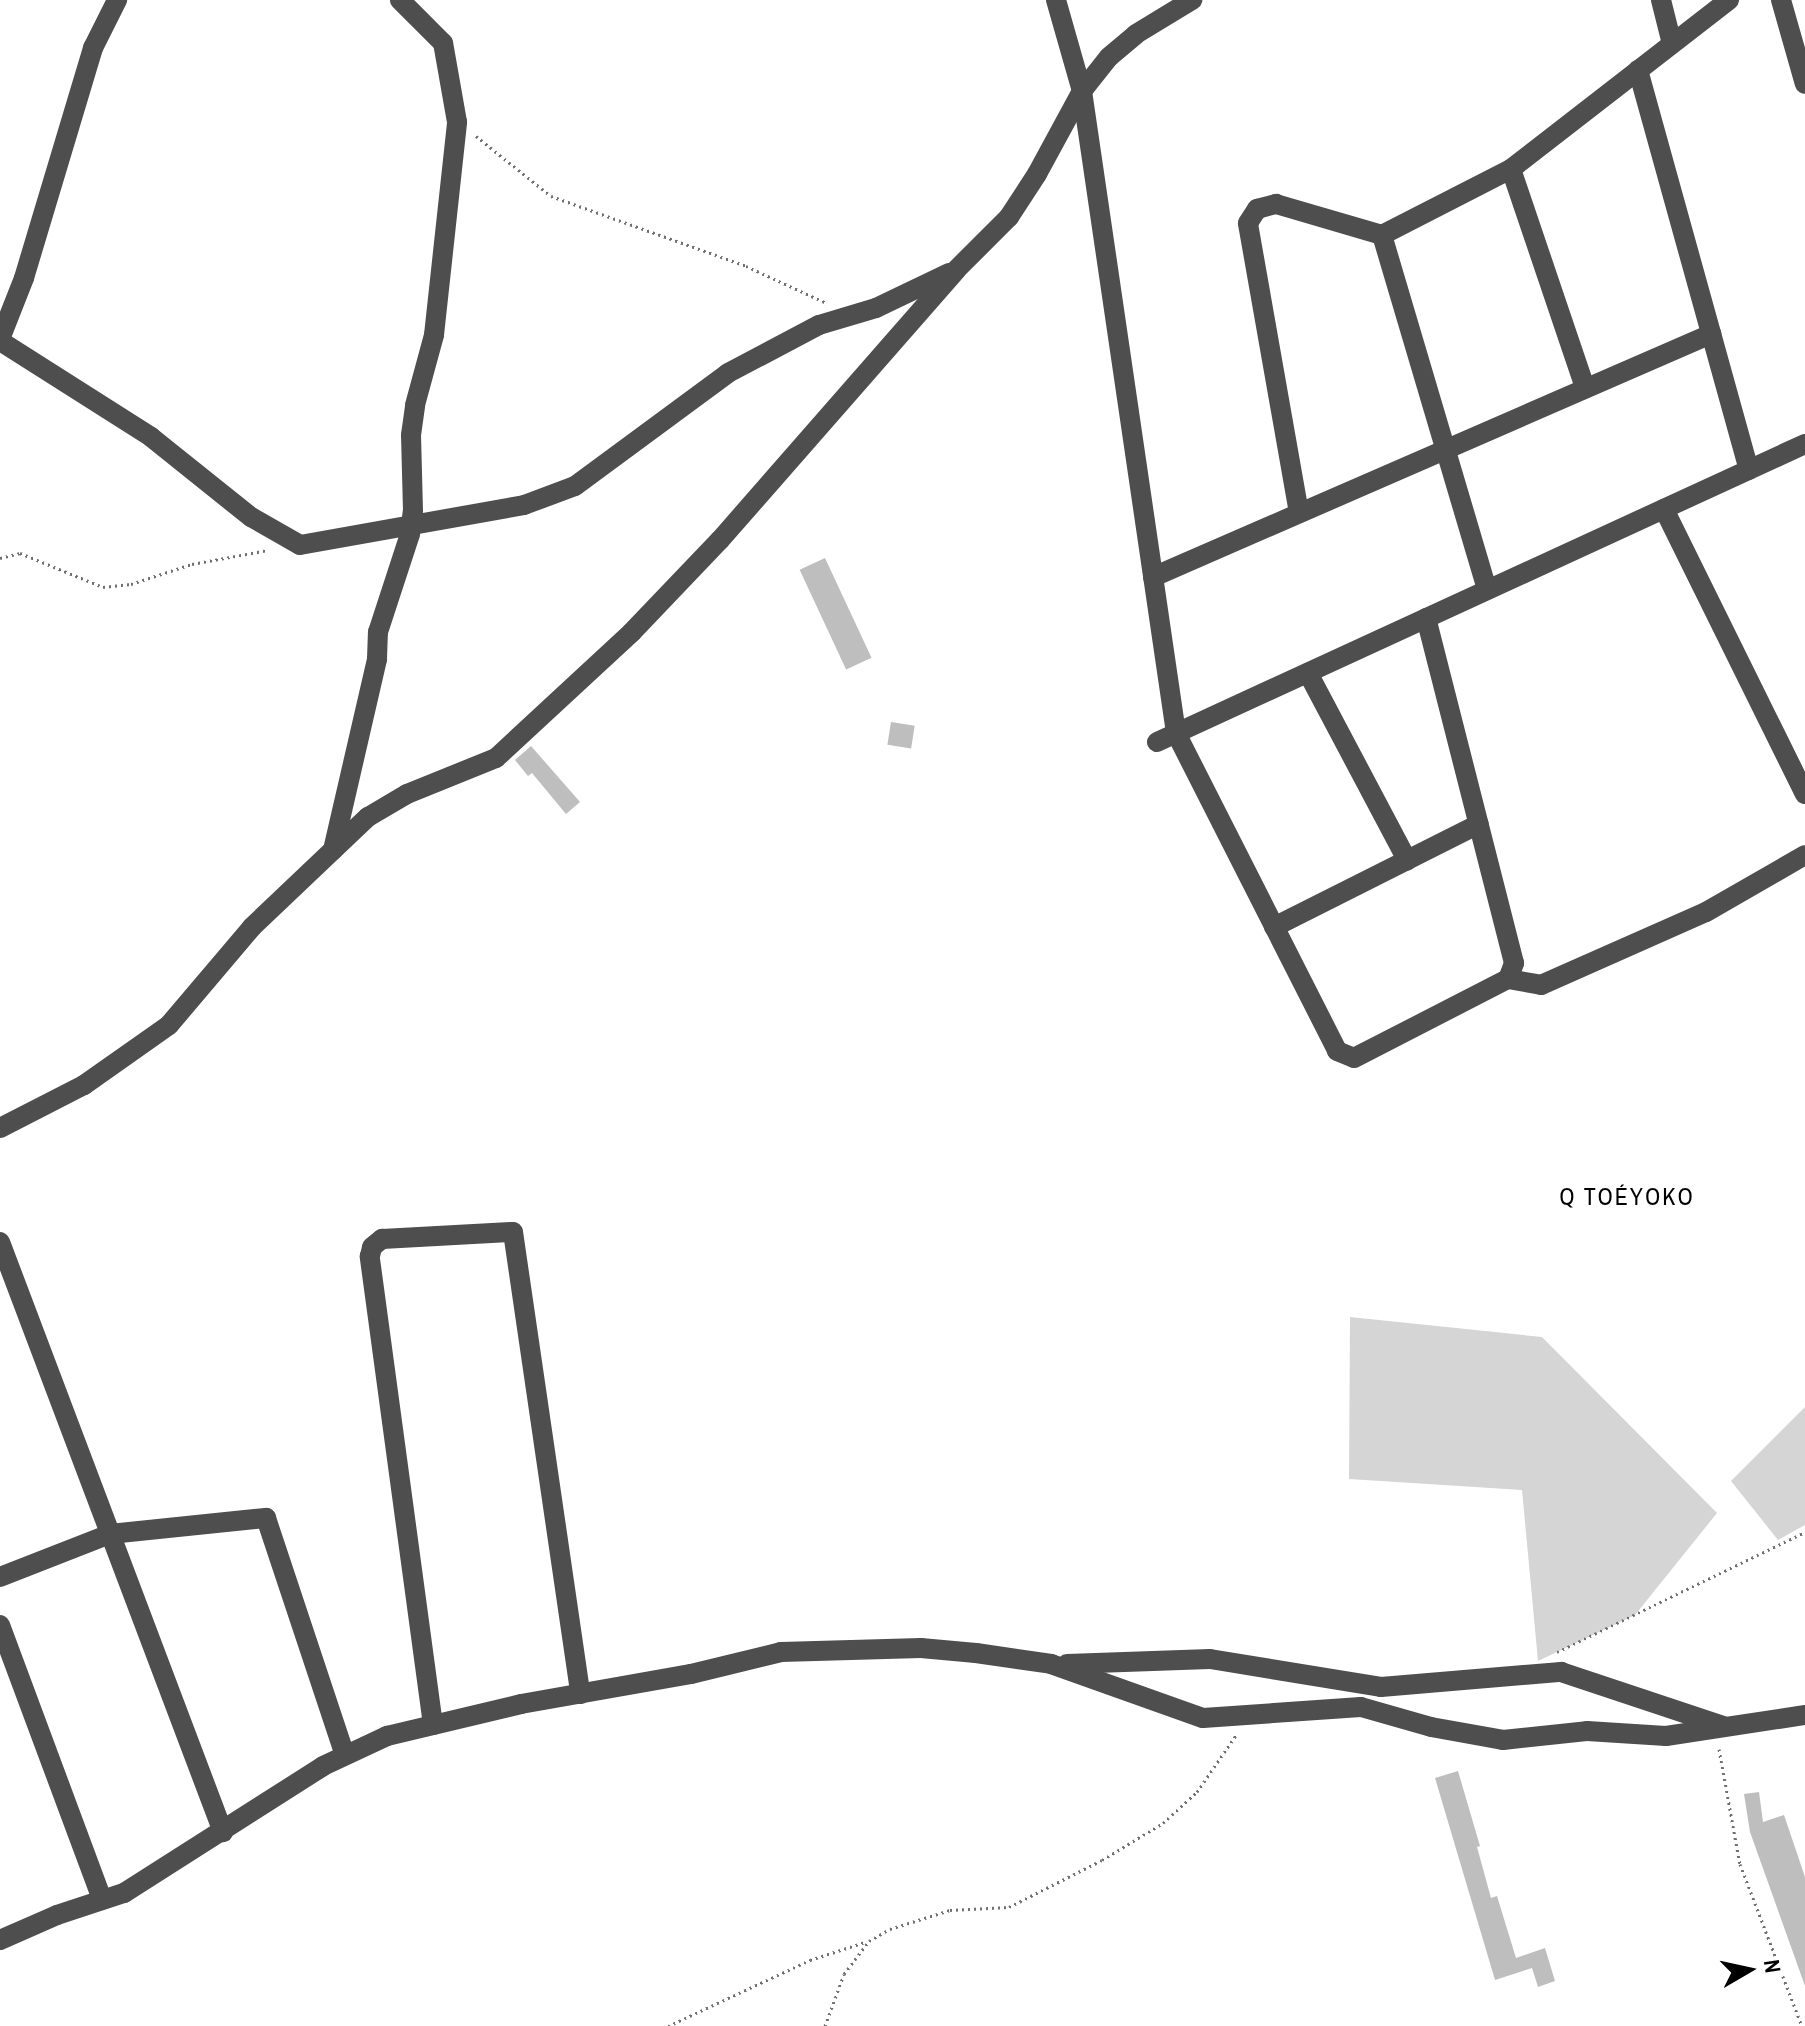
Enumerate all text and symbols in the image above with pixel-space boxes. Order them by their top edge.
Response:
district label: Q TOÉYOKO [1559,1183,1695,1211]
north arrow [1709,1930,1789,2010]
text: N [1757,1957,1789,1975]

